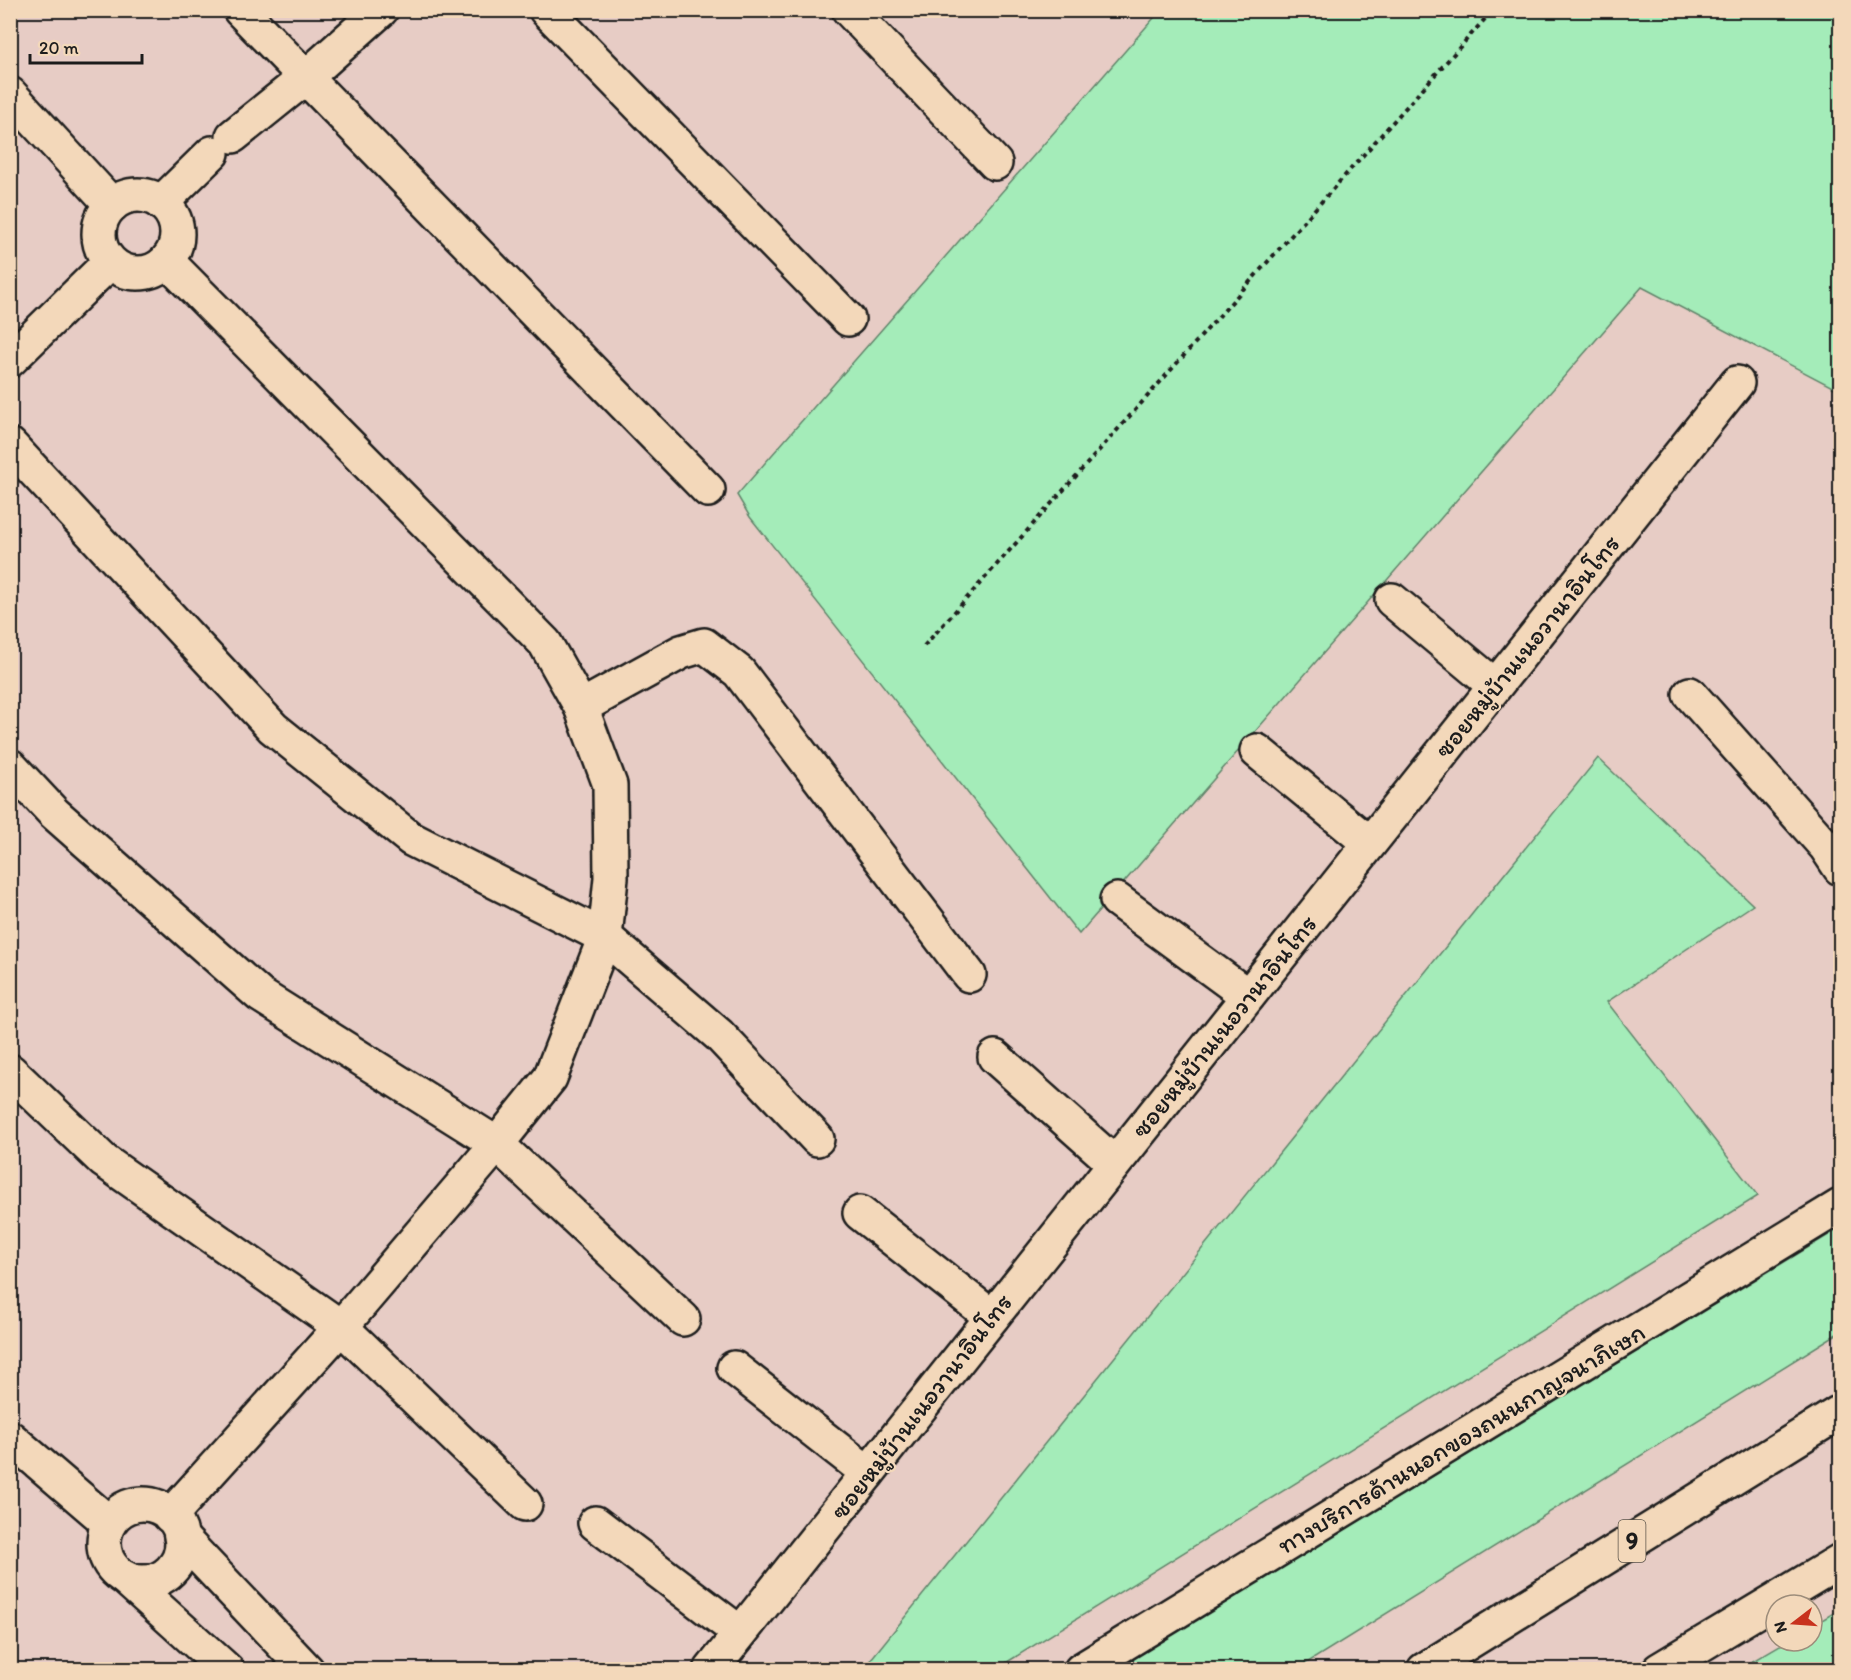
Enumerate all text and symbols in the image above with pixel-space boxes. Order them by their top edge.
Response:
scale bar [30,27,142,65]
text: 20 m [39,37,79,59]
street label: ซอยหมู่บ้านเนอวานาอินโทร [1427,528,1628,765]
street label: ซอยหมู่บ้านเนอวานาอินโทร [1124,908,1325,1145]
street label: ซอยหมู่บ้านเนอวานาอินโทร [823,1287,1021,1527]
street label: ทางบริการด้านนอกของถนนกาญจนาภิเษก [1271,1315,1651,1561]
road number: 9 [1618,1520,1646,1562]
north arrow [1764,1593,1824,1653]
text: N [1769,1619,1791,1635]

